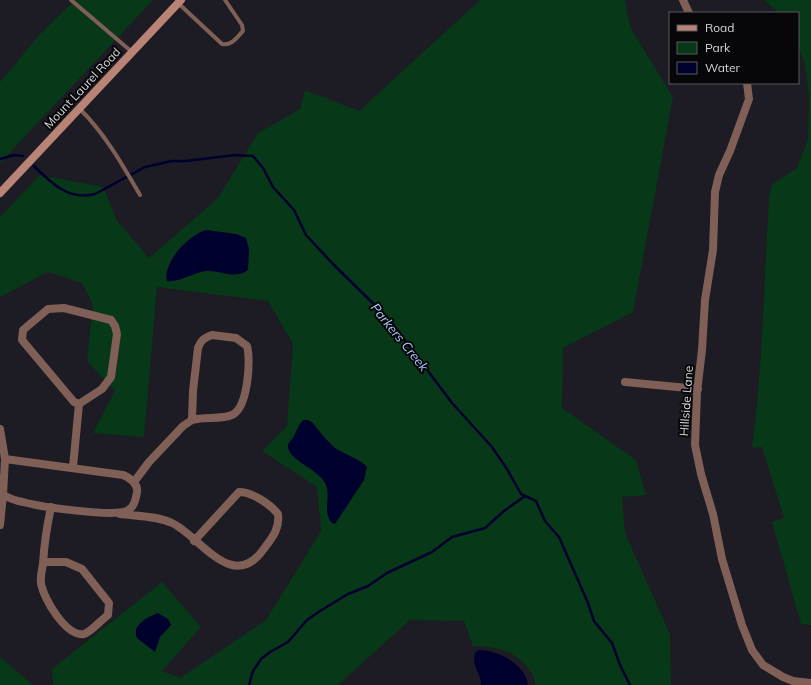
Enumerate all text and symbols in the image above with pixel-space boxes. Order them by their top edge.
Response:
legend [669,12,799,84]
text: Road [705,20,734,35]
text: Park [705,40,731,55]
street label: Mount Laurel Road [41,44,123,132]
text: Water [705,60,741,75]
water label: Parkers Creek [368,300,433,375]
street label: Hillside Lane [676,365,696,437]

